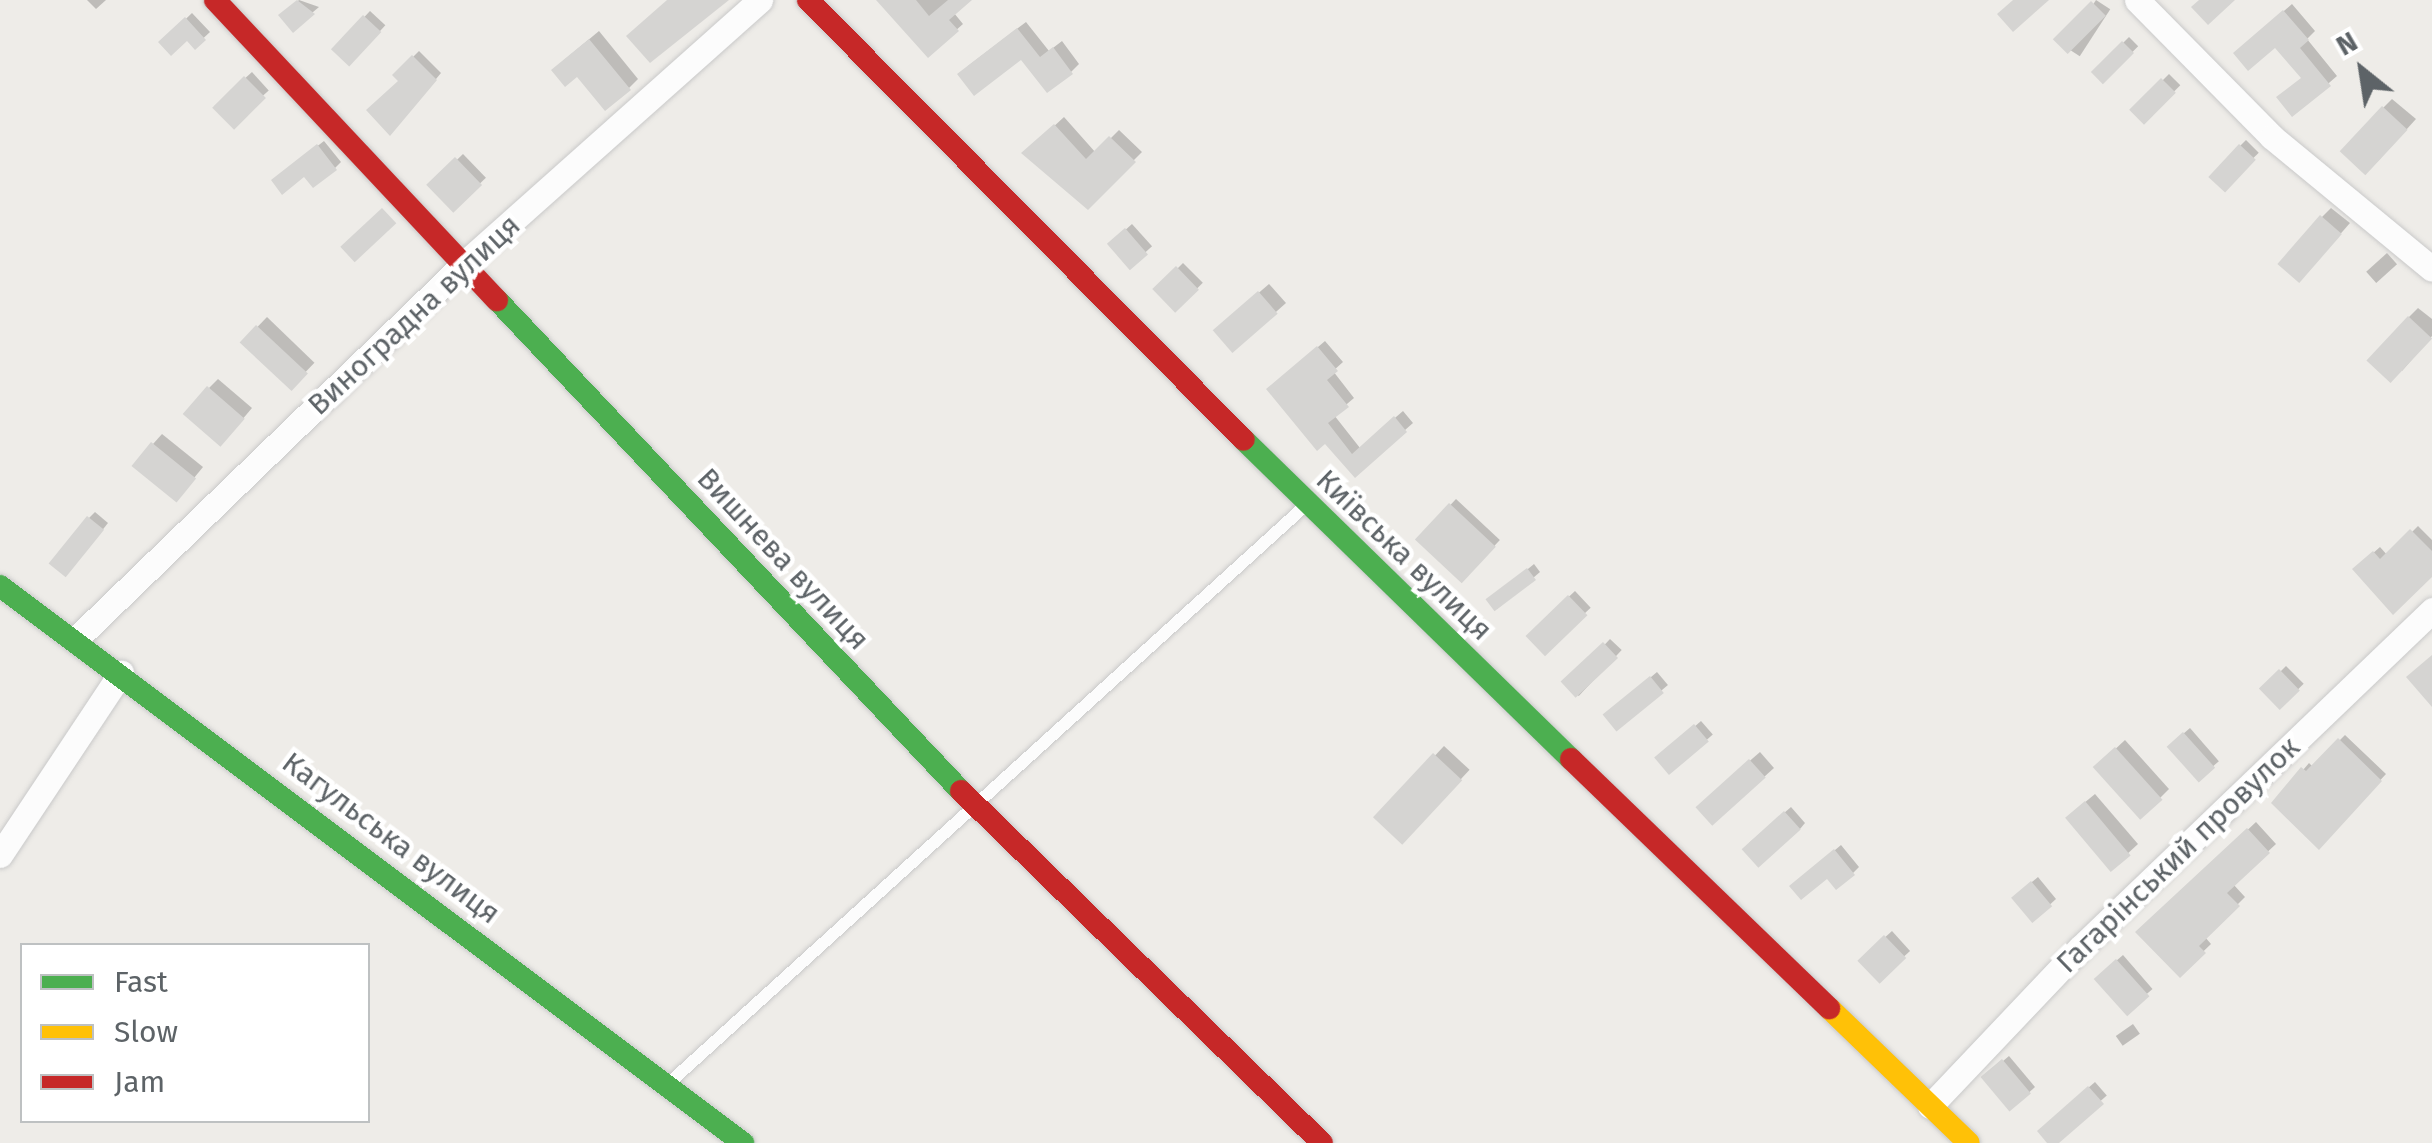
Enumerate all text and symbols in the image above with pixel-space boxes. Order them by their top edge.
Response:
north arrow [2312,20,2412,120]
text: N [2330,25,2363,63]
street label: Виноградна вулиця [300,207,528,423]
street label: Вишнева вулиця [690,461,876,657]
street label: Київська вулиця [1309,462,1499,648]
street label: Гагарінський провулок [2049,729,2307,981]
street label: Кагульська вулиця [275,744,507,932]
legend [20,943,370,1123]
text: Fast [114,964,168,1000]
text: Slow [114,1014,178,1050]
text: Jam [114,1064,165,1100]

